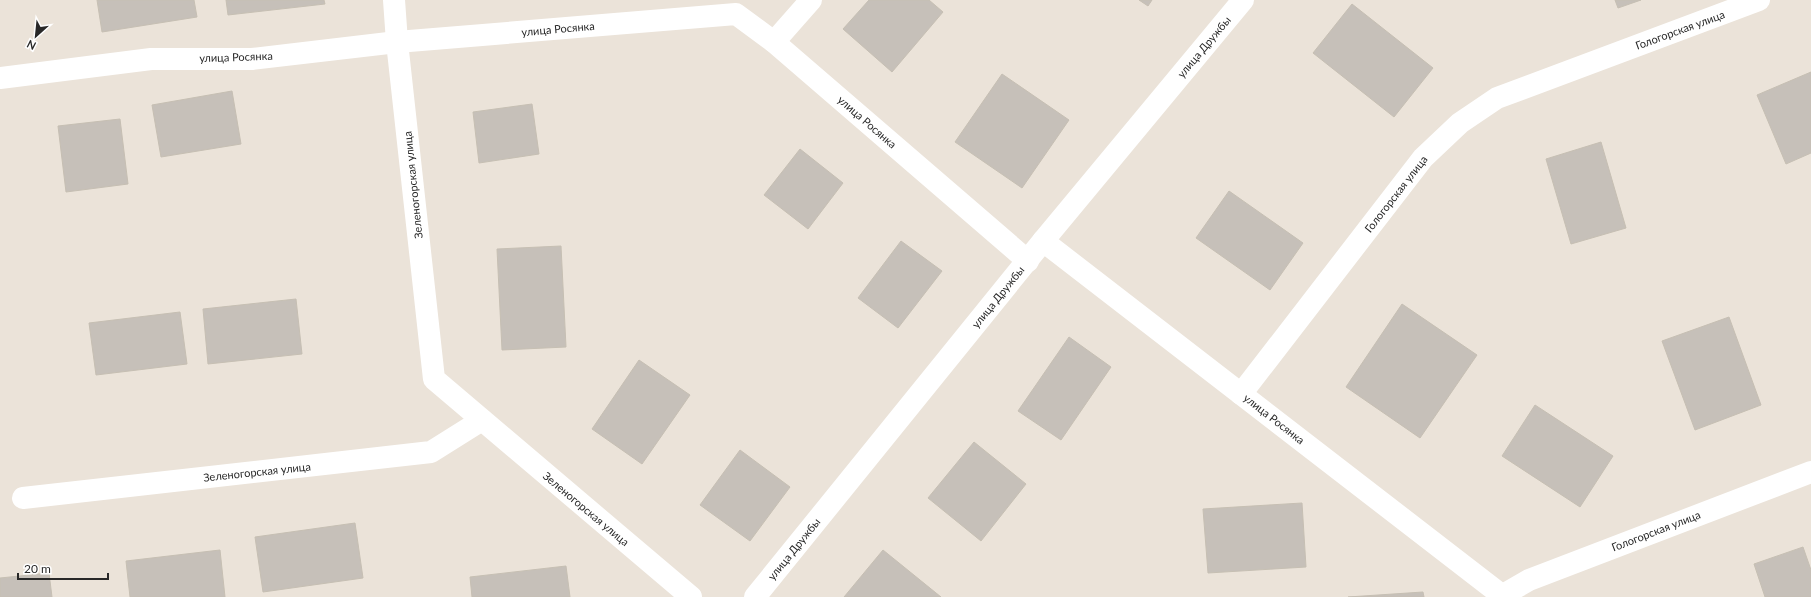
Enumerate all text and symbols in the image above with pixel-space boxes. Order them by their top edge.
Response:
street label: Гологорская улица [1633,7,1726,52]
street label: улица Дружбы [1174,13,1233,80]
north arrow [16,16,56,56]
street label: улица Росянка [521,19,595,38]
text: N [25,38,38,53]
street label: улица Росянка [199,49,273,64]
street label: улица Росянка [835,93,899,151]
street label: Зеленогорская улица [400,131,425,239]
street label: Гологорская улица [1362,153,1430,235]
street label: улица Дружбы [969,263,1027,330]
street label: улица Росянка [1241,391,1307,446]
street label: Зеленогорская улица [203,459,311,484]
street label: Зеленогорская улица [541,469,632,548]
street label: Гологорская улица [1610,508,1702,553]
street label: улица Дружбы [765,515,823,582]
scale bar [18,555,108,581]
text: 20 m [24,561,51,576]

